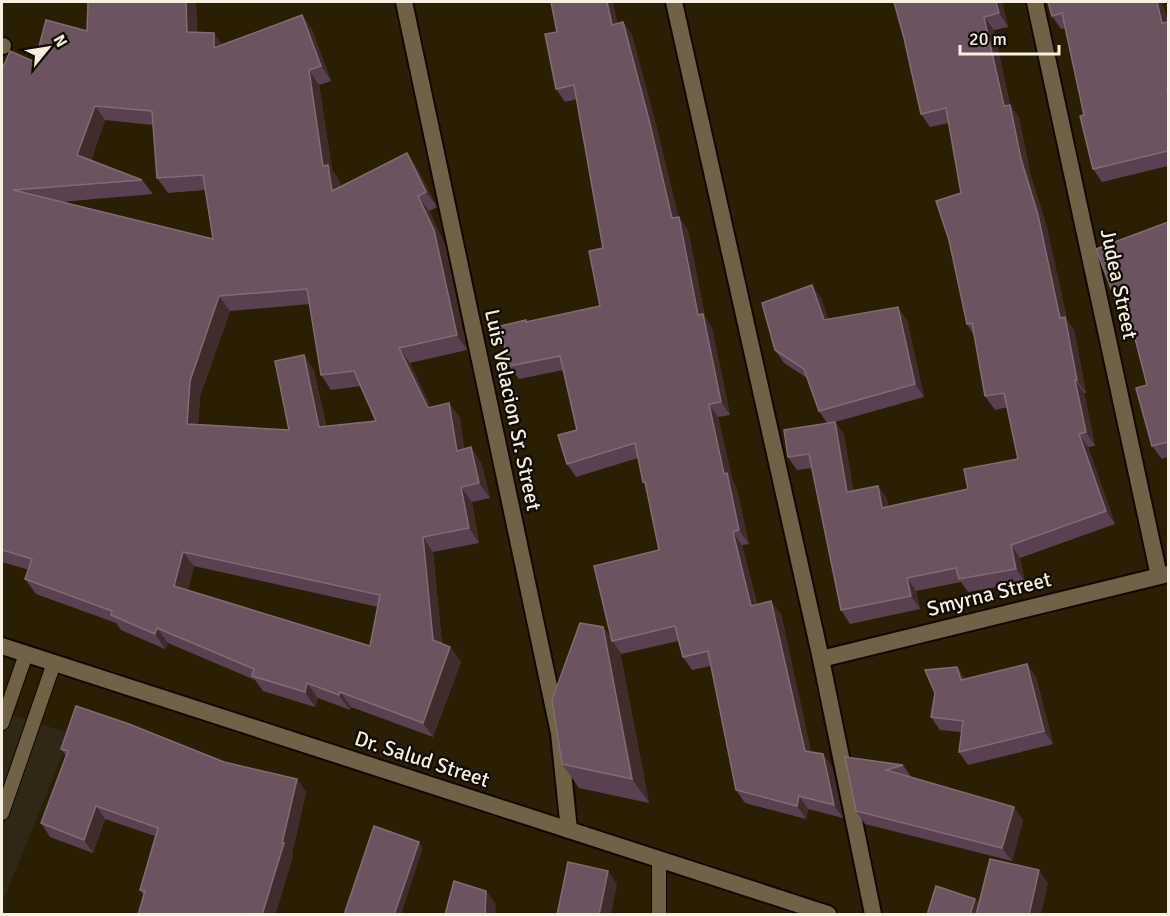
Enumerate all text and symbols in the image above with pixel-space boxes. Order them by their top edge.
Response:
north arrow [18,18,78,78]
scale bar [960,18,1059,56]
text: 20 m [969,28,1007,50]
text: N [49,31,72,51]
street label: Judea Street [1095,226,1143,342]
street label: Luis Velacion Sr. Street [479,307,547,513]
street label: Smyrna Street [924,566,1054,622]
street label: Dr. Salud Street [351,725,493,793]

